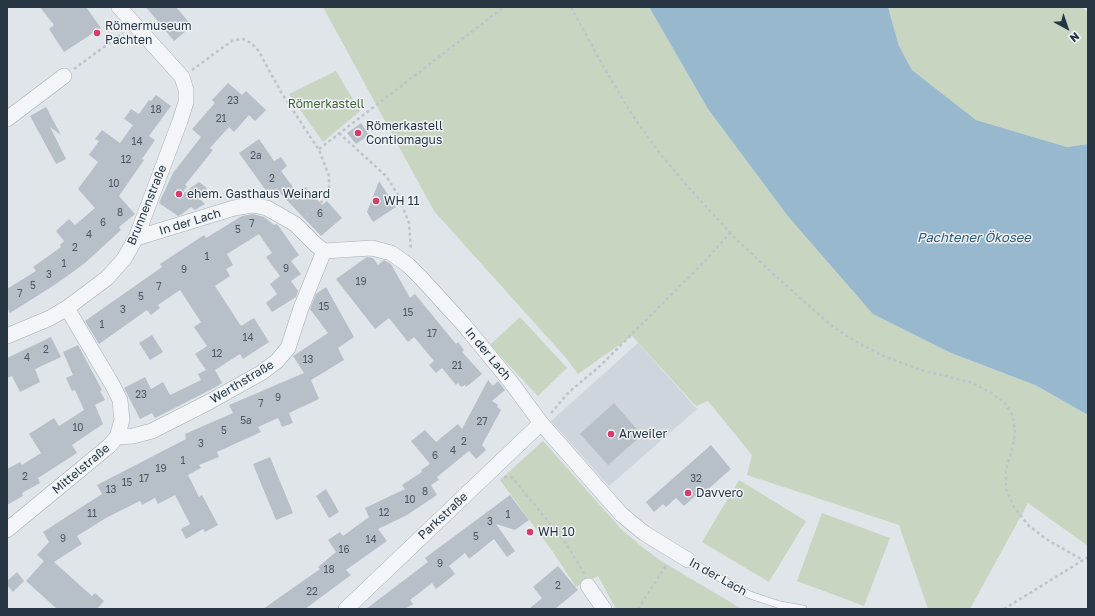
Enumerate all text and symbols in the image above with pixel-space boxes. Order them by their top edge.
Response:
north arrow [1047,8,1087,48]
place label: Römermuseum Pachten [105,19,192,47]
marker: Römermuseum Pachten [92,28,102,38]
text: N [1068,30,1082,45]
house number: 23 [227,95,239,107]
park label: Römerkastell [288,97,364,111]
house number: 18 [151,104,161,116]
house number: 21 [216,113,226,125]
place label: Römerkastell Contiomagus [366,119,443,147]
marker: Römerkastell Contiomagus [353,128,363,138]
house number: 14 [132,136,142,148]
house number: 2a [250,150,262,162]
house number: 12 [121,154,131,166]
street label: Brunnenstraße [124,163,170,247]
house number: 2 [269,173,275,185]
house number: 10 [108,178,120,190]
place label: ehem. Gasthaus Weinard [187,187,330,201]
marker: ehem. Gasthaus Weinard [174,189,184,199]
place label: WH 11 [384,194,419,208]
marker: WH 11 [371,196,381,206]
street label: In der Lach [157,206,223,238]
house number: 8 [117,207,123,219]
house number: 6 [317,208,323,220]
house number: 6 [100,217,106,229]
house number: 7 [249,218,255,230]
house number: 5 [235,224,241,236]
house number: 4 [86,229,92,241]
water label: Pachtener Ökosee [917,230,1031,246]
house number: 2 [72,242,78,254]
house number: 1 [205,251,209,263]
house number: 1 [62,258,66,270]
house number: 9 [283,263,289,275]
house number: 9 [181,264,187,276]
house number: 3 [46,269,52,281]
house number: 19 [356,276,366,288]
house number: 5 [30,280,36,292]
house number: 7 [156,281,162,293]
house number: 7 [17,288,23,300]
house number: 5 [138,291,144,303]
house number: 15 [319,301,329,313]
house number: 3 [120,304,126,316]
house number: 15 [403,307,413,319]
house number: 1 [100,319,104,331]
street label: In der Lach [462,325,514,383]
house number: 17 [427,328,437,340]
house number: 14 [243,332,253,344]
house number: 2 [43,344,49,356]
house number: 12 [212,348,222,360]
house number: 4 [24,352,30,364]
house number: 13 [303,354,313,366]
street label: Werthstraße [208,357,276,407]
house number: 21 [452,360,462,372]
house number: 23 [135,389,147,401]
house number: 9 [275,392,281,404]
house number: 7 [258,398,264,410]
house number: 5a [240,415,252,427]
house number: 27 [476,416,488,428]
house number: 10 [72,422,84,434]
house number: 5 [221,425,227,437]
place label: Arweiler [619,427,667,441]
marker: Arweiler [606,429,616,439]
house number: 2 [461,436,467,448]
house number: 3 [198,438,204,450]
street label: Mittelstraße [49,441,113,497]
house number: 4 [450,445,456,457]
house number: 6 [432,450,438,462]
house number: 1 [181,455,185,467]
house number: 19 [156,463,166,475]
house number: 2 [22,471,28,483]
house number: 17 [139,473,149,485]
house number: 32 [690,473,702,485]
house number: 15 [122,477,132,489]
house number: 13 [106,484,116,496]
house number: 8 [422,486,428,498]
place label: Davvero [696,486,743,500]
marker: Davvero [683,488,693,498]
street label: Parkstraße [415,489,471,543]
house number: 10 [404,494,416,506]
house number: 12 [379,507,389,519]
house number: 11 [87,508,97,520]
house number: 1 [506,509,510,521]
house number: 3 [487,516,493,528]
place label: WH 10 [538,525,575,539]
marker: WH 10 [525,527,535,537]
house number: 5 [473,531,479,543]
house number: 9 [60,533,66,545]
house number: 14 [366,534,376,546]
house number: 16 [339,544,349,556]
street label: In der Lach [687,555,749,599]
house number: 9 [437,558,443,570]
house number: 18 [324,564,334,576]
house number: 2 [555,580,561,592]
house number: 22 [306,586,318,598]

